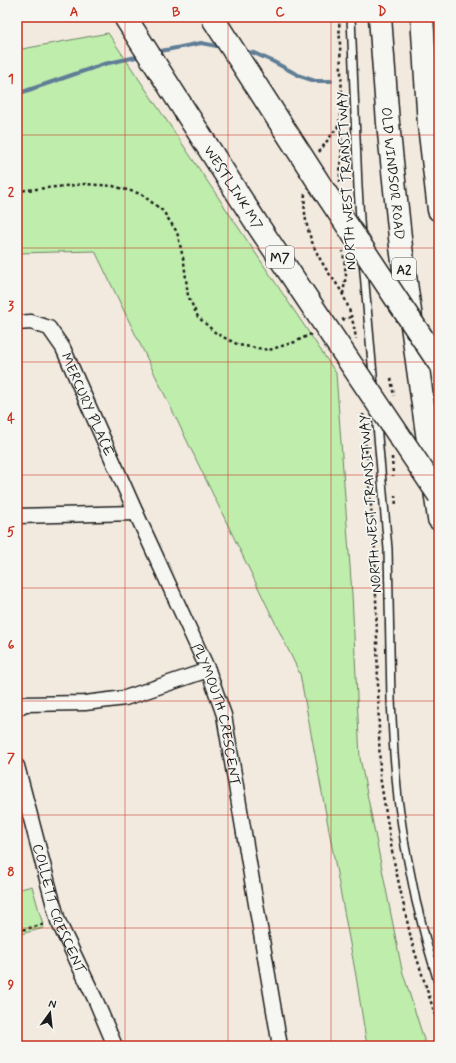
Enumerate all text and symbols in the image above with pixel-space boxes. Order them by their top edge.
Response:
text: A [70,4,78,21]
text: B [172,4,181,21]
text: C [275,4,285,21]
text: D [378,4,387,21]
text: 1 [8,71,14,88]
street label: NORTH WEST TRANSITWAY [333,91,361,271]
street label: OLD WINDSOR ROAD [377,107,408,241]
street label: WESTLINK M7 [199,142,267,234]
text: 2 [8,184,15,201]
road number: M7 [266,246,294,268]
road number: A2 [392,258,416,280]
text: 3 [8,298,14,315]
street label: MERCURY PLACE [56,350,118,459]
text: 4 [7,411,15,428]
street label: NORTH WEST TRANSITWAY [356,414,386,594]
text: 5 [7,524,15,541]
text: 6 [8,637,15,654]
street label: PLYMOUTH CRESCENT [187,641,244,787]
text: 7 [7,750,15,767]
street label: COLLETT CRESCENT [28,842,90,977]
text: 8 [7,864,15,881]
text: 9 [8,977,15,994]
north arrow [30,993,70,1033]
text: N [47,997,58,1012]

